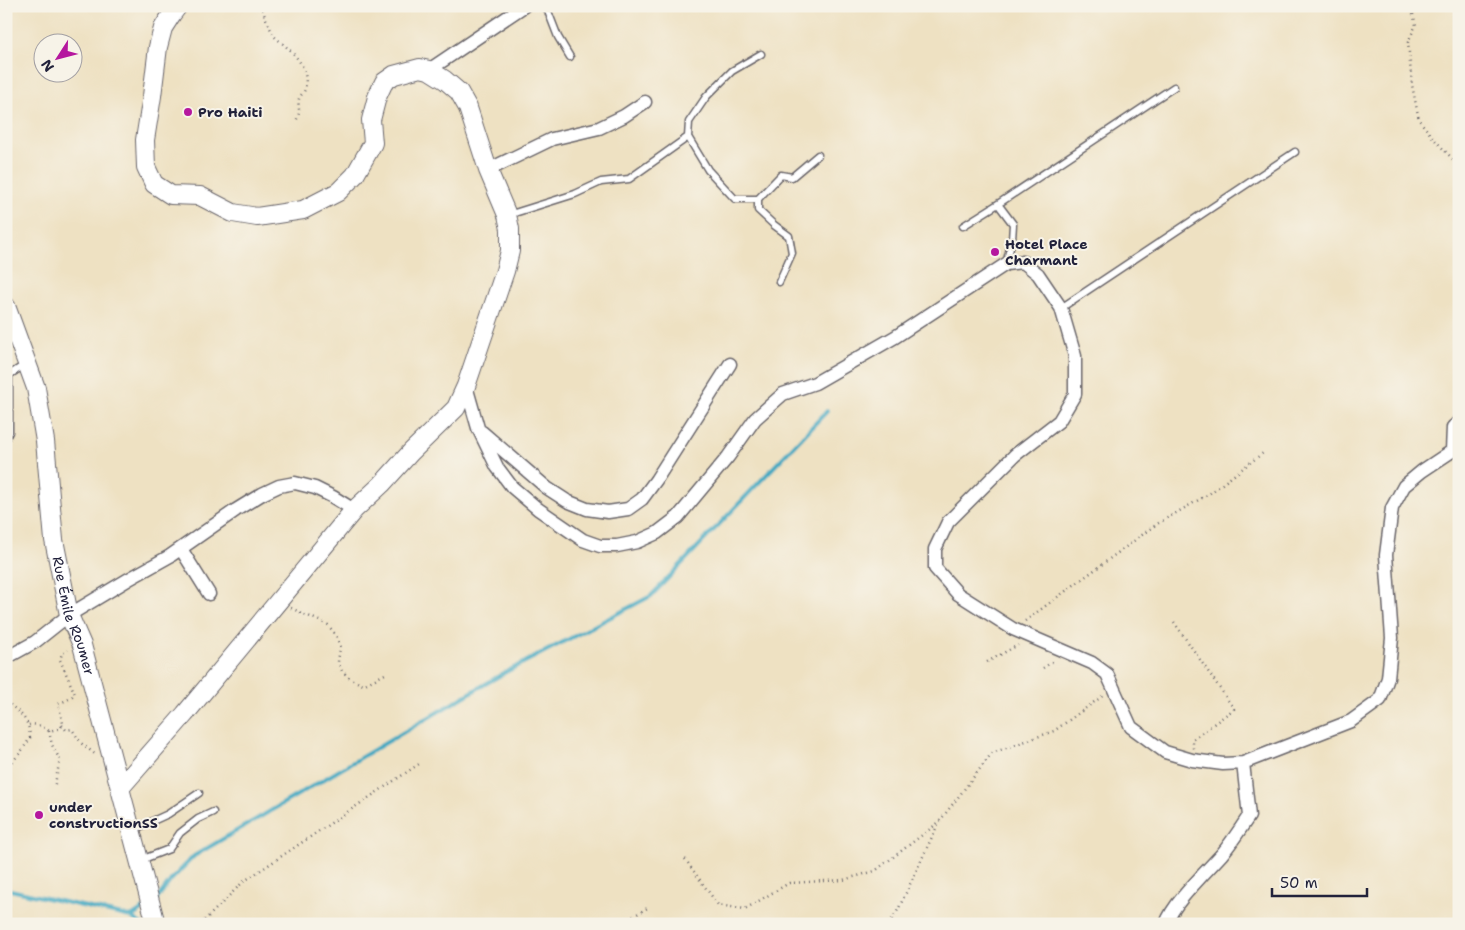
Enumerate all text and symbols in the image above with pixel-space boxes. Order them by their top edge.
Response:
north arrow [32,32,82,82]
text: N [37,56,58,75]
place label: Pro Haiti [198,103,263,121]
marker: Pro Haiti [182,106,194,118]
place label: Hotel Place Charmant [1005,235,1088,269]
marker: Hotel Place Charmant [989,246,1001,258]
street label: Rue Émile Roumer [48,555,99,678]
place label: under constructionSS [49,798,158,832]
marker: under constructionSS [33,809,45,821]
scale bar [1272,865,1368,897]
text: 50 m [1280,873,1318,893]

